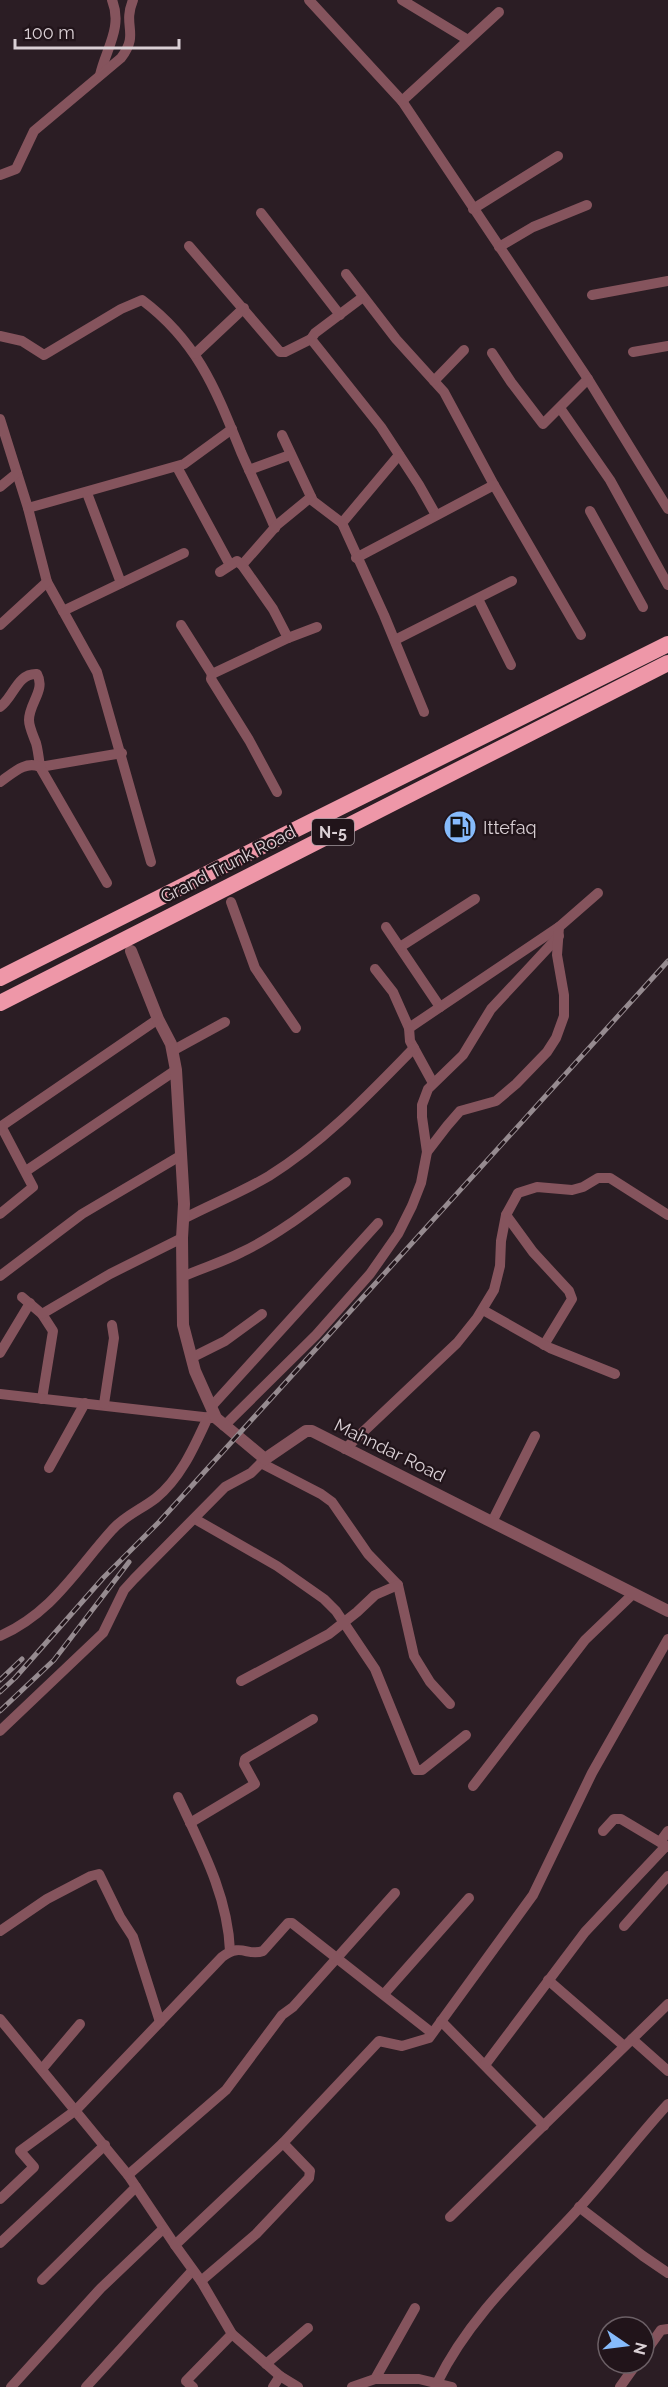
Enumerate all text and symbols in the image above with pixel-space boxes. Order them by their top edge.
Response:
scale bar [15,12,178,50]
text: 100 m [24,22,75,43]
fuel station icon: Ittefaq [442,809,478,845]
place label: Ittefaq [483,817,537,838]
road number: N-5 [312,819,354,845]
street label: Grand Trunk Road [157,821,299,907]
street label: Mahndar Road [331,1414,449,1486]
north arrow [596,2315,656,2375]
text: N [629,2340,651,2357]

